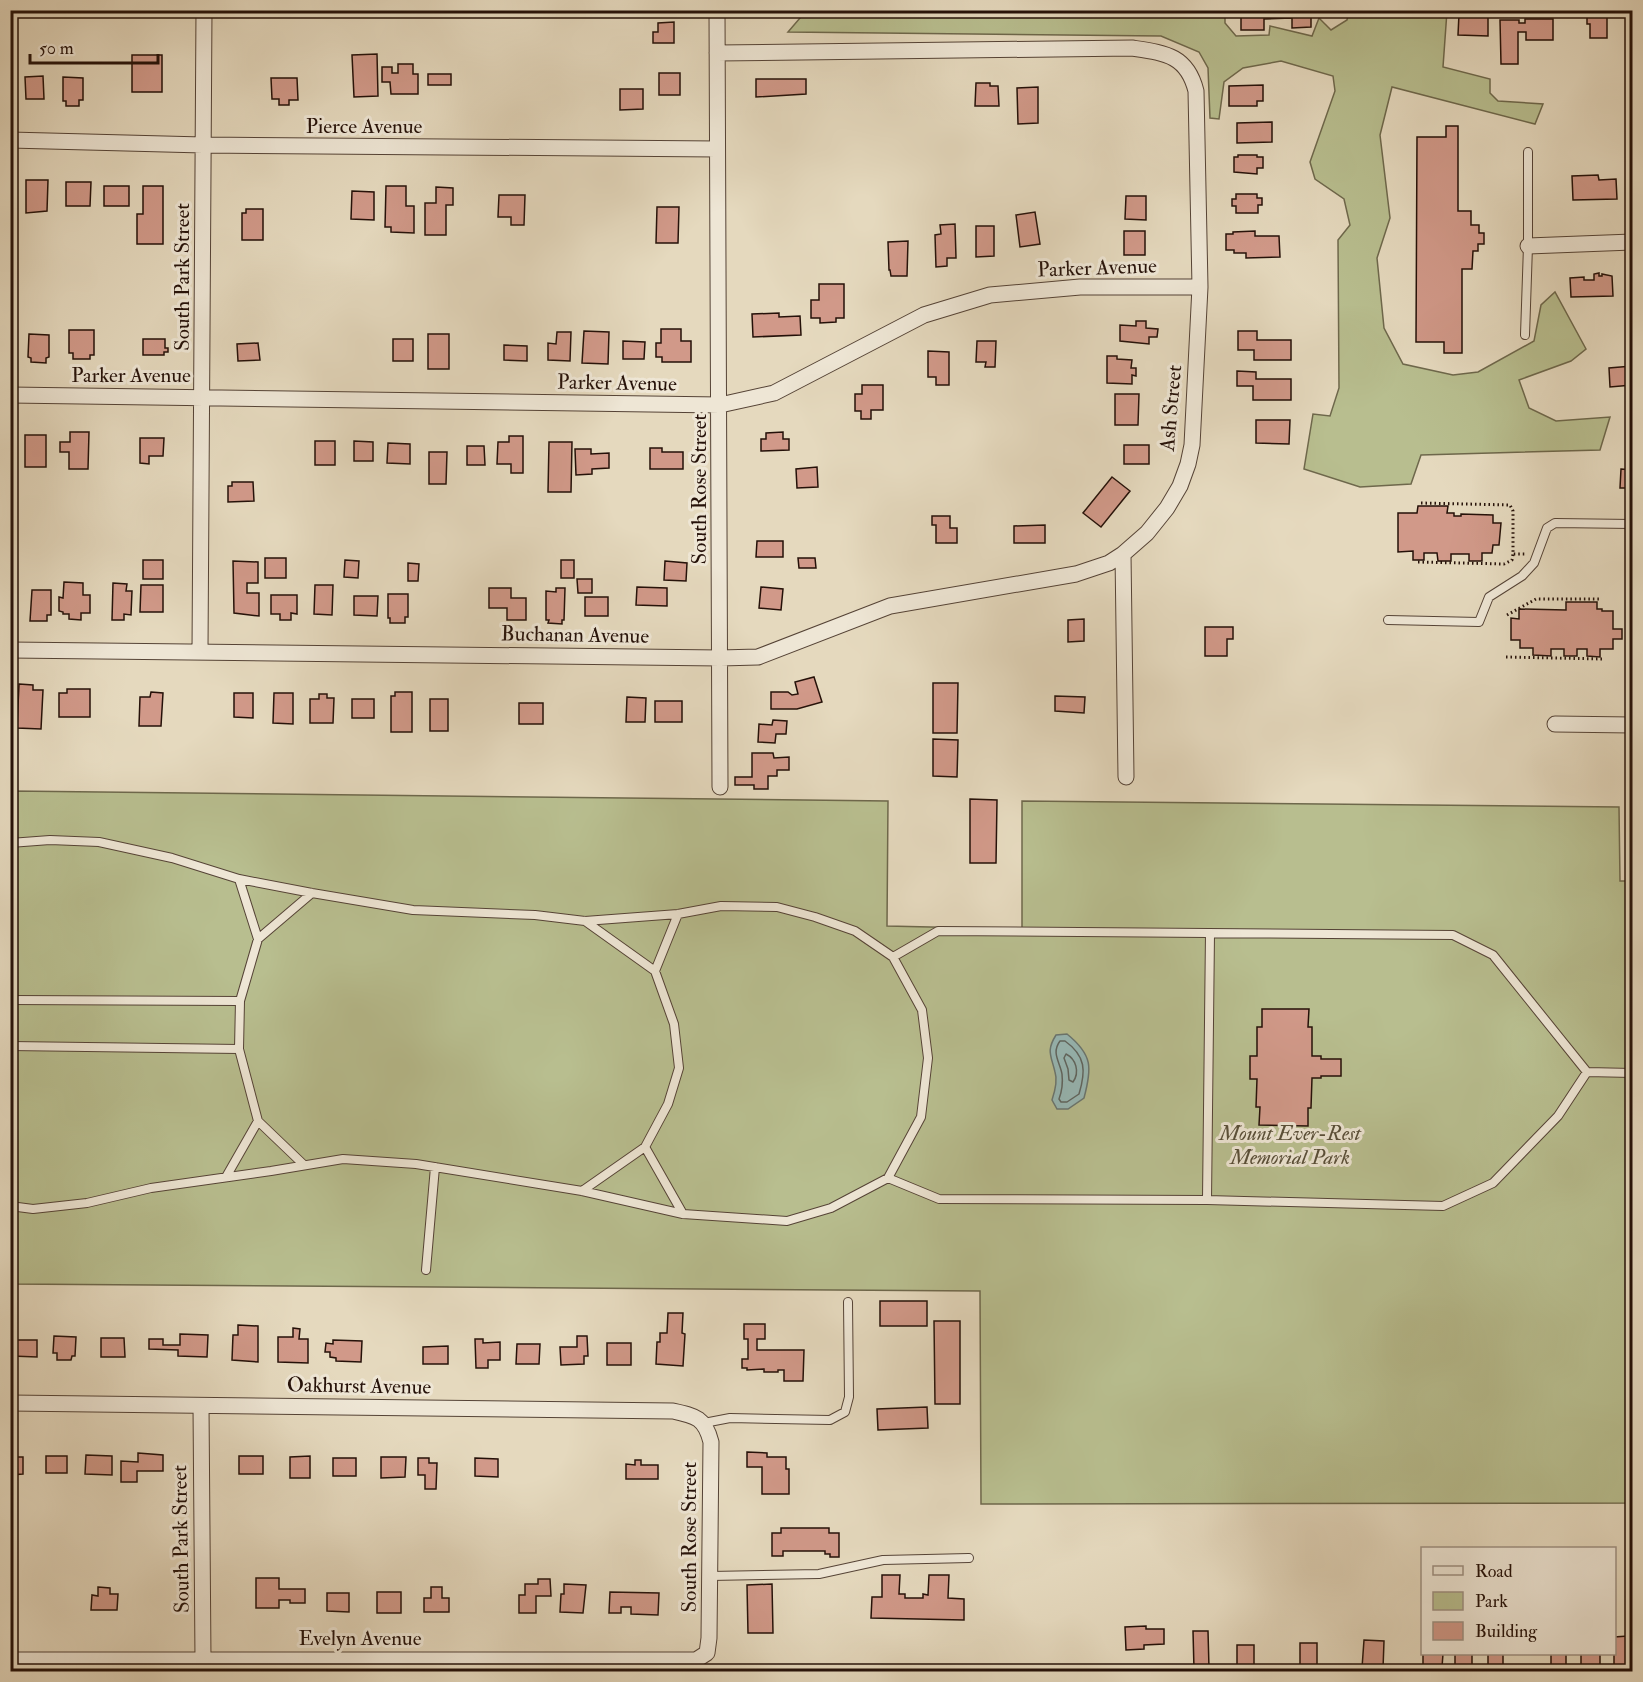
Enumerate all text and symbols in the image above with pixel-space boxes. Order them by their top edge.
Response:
scale bar [30,27,158,65]
text: 50 m [39,37,74,60]
street label: Pierce Avenue [306,113,423,140]
street label: South Park Street [169,203,196,351]
street label: Parker Avenue [1037,252,1158,284]
street label: Parker Avenue [71,362,191,389]
street label: Ash Street [1154,364,1188,453]
street label: Parker Avenue [557,368,677,398]
street label: South Rose Street [686,413,713,564]
street label: Buchanan Avenue [501,620,650,650]
park label: Mount Ever-Rest Memorial Park [1217,1120,1362,1171]
street label: Oakhurst Avenue [287,1371,432,1401]
street label: South Rose Street [676,1461,703,1612]
street label: South Park Street [166,1465,196,1613]
legend [1421,1547,1616,1655]
text: Road [1475,1560,1513,1583]
text: Park [1475,1590,1508,1613]
text: Building [1475,1620,1538,1643]
street label: Evelyn Avenue [299,1625,422,1652]

